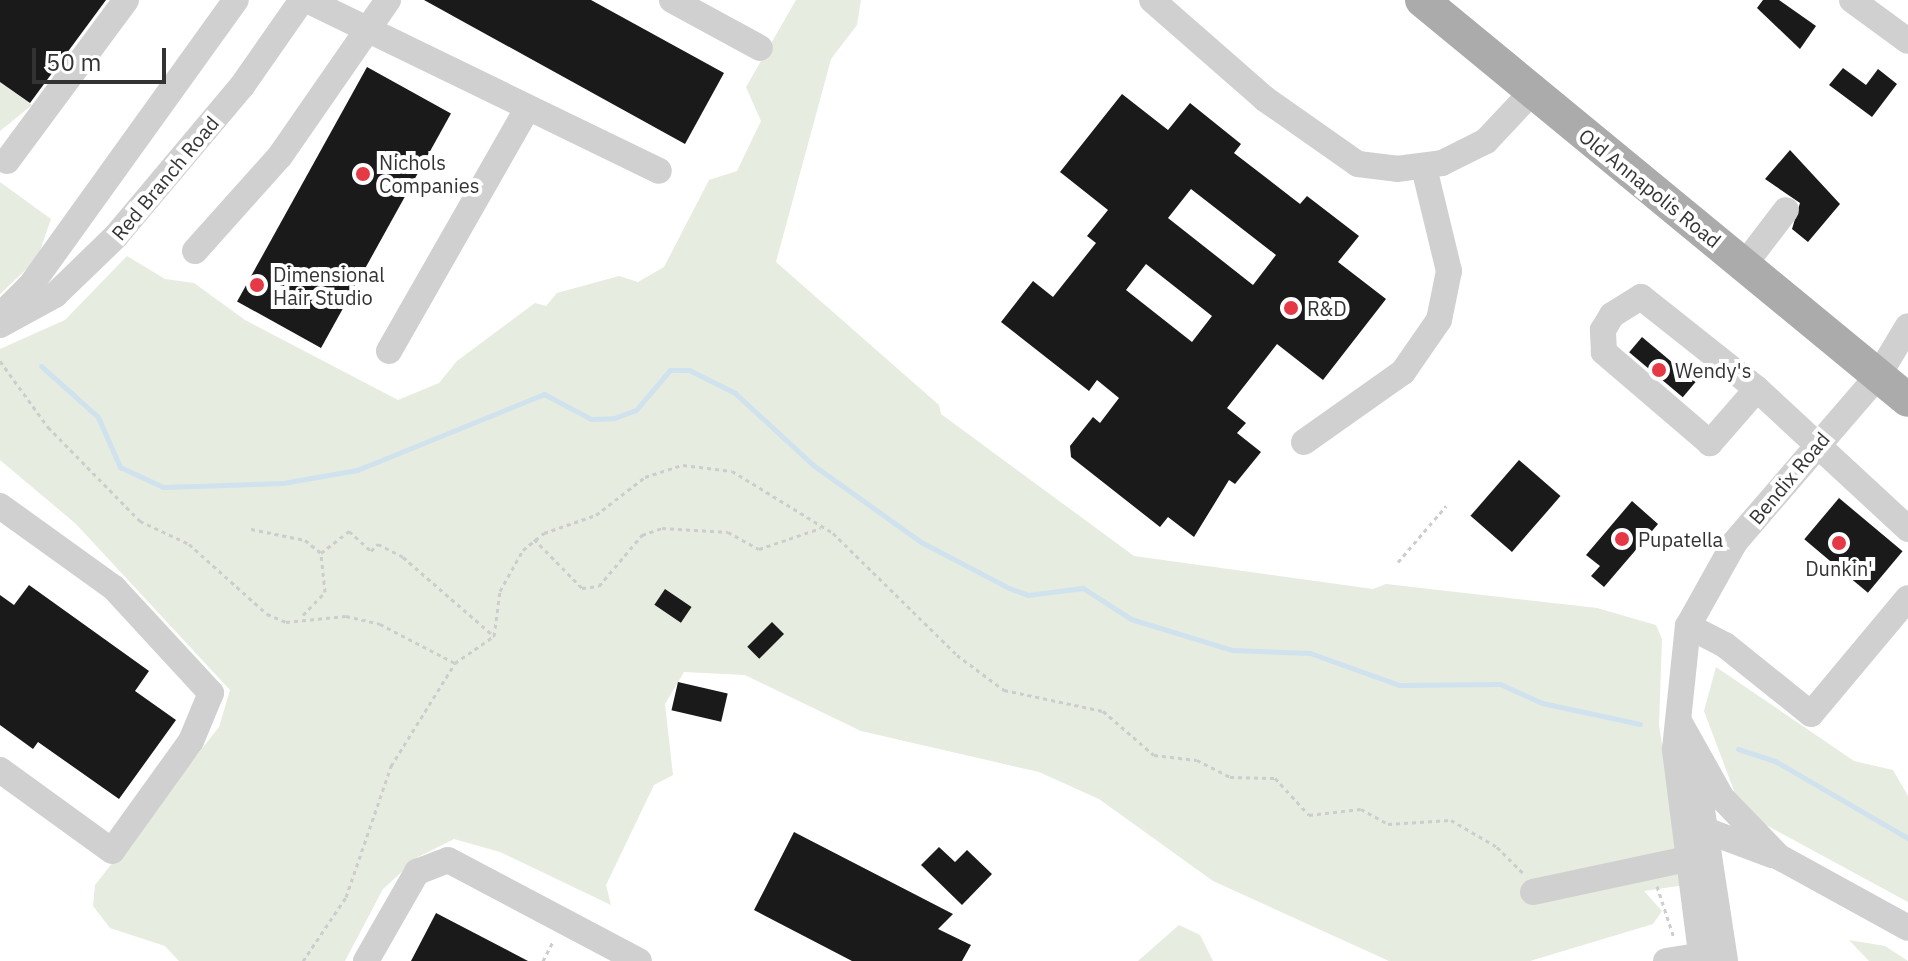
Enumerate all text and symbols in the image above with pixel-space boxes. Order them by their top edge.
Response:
scale bar [36,32,170,82]
text: 50 m [46,46,101,78]
street label: Red Branch Road [106,111,224,245]
street label: Old Annapolis Road [1574,123,1726,253]
place label: Nichols Companies [379,150,479,197]
marker: Nichols Companies [354,165,372,183]
place label: Dimensional Hair Studio [273,262,385,309]
marker: Dimensional Hair Studio [248,276,266,294]
place label: R&D [1307,296,1347,320]
marker: R&D [1282,299,1300,317]
place label: Wendy's [1675,358,1751,382]
marker: Wendy's [1650,361,1668,379]
street label: Bendix Road [1744,427,1834,529]
place label: Pupatella [1638,527,1723,551]
marker: Pupatella [1613,530,1631,548]
marker: Dunkin' [1830,534,1848,552]
place label: Dunkin' [1805,556,1873,580]

